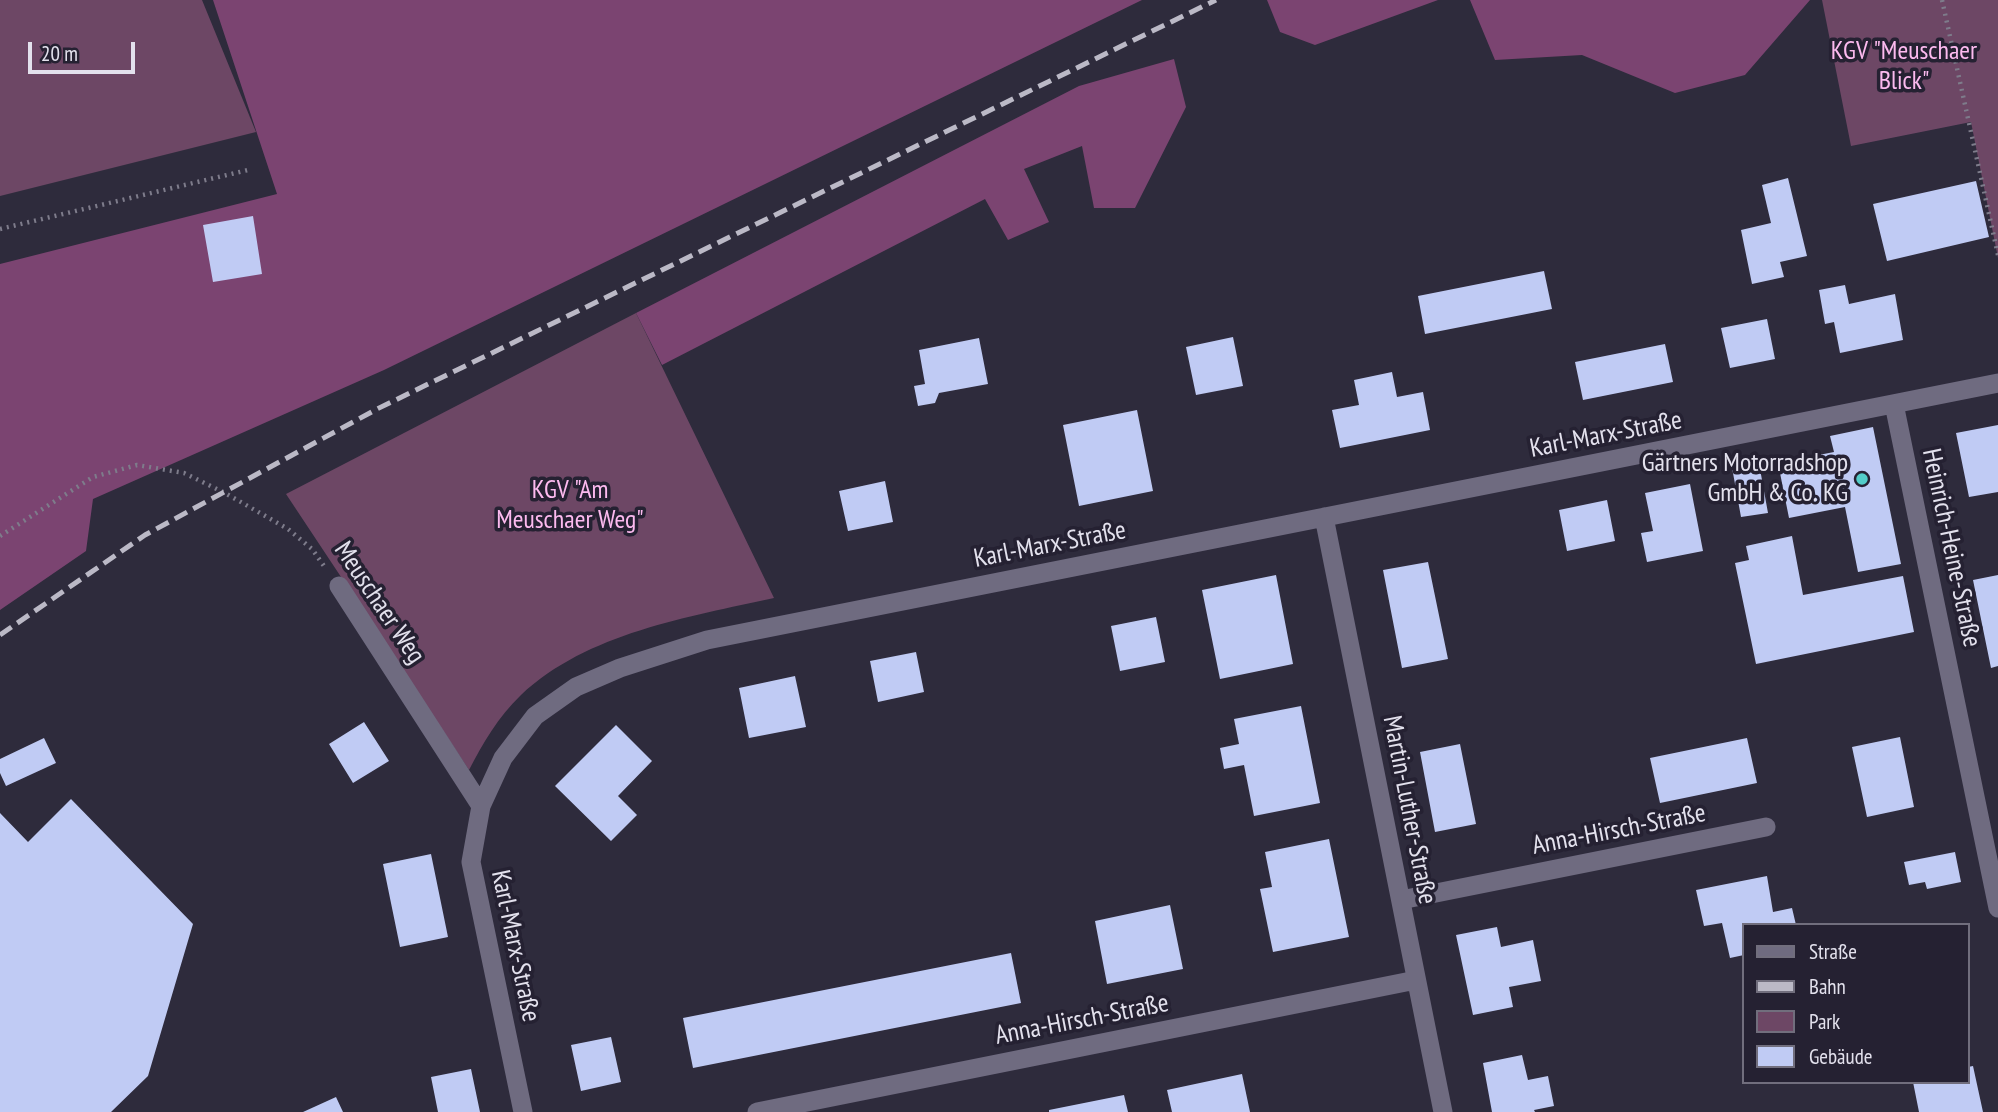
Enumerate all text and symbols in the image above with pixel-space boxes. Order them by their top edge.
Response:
scale bar [32,28,138,72]
park label: KGV "Meuschaer Blick" [1831,36,1977,98]
text: 20 m [41,40,78,67]
street label: Karl-Marx-Straße [1527,405,1685,465]
street label: Heinrich-Heine-Straße [1915,446,1987,650]
place label: Gärtners Motorradshop GmbH & Co. KG [1642,448,1848,510]
marker: Gärtners Motorradshop GmbH & Co. KG [1854,471,1870,487]
park label: KGV "Am Meuschaer Weg" [496,475,644,536]
street label: Karl-Marx-Straße [971,515,1129,575]
street label: Meuschaer Weg [327,536,431,670]
street label: Martin-Luther-Straße [1375,713,1443,907]
street label: Anna-Hirsch-Straße [1530,798,1708,862]
street label: Karl-Marx-Straße [484,867,546,1025]
legend [1742,923,1970,1084]
text: Straße [1809,938,1857,965]
text: Bahn [1809,973,1846,1000]
street label: Anna-Hirsch-Straße [993,988,1171,1052]
text: Park [1809,1008,1840,1035]
text: Gebäude [1809,1043,1872,1070]

